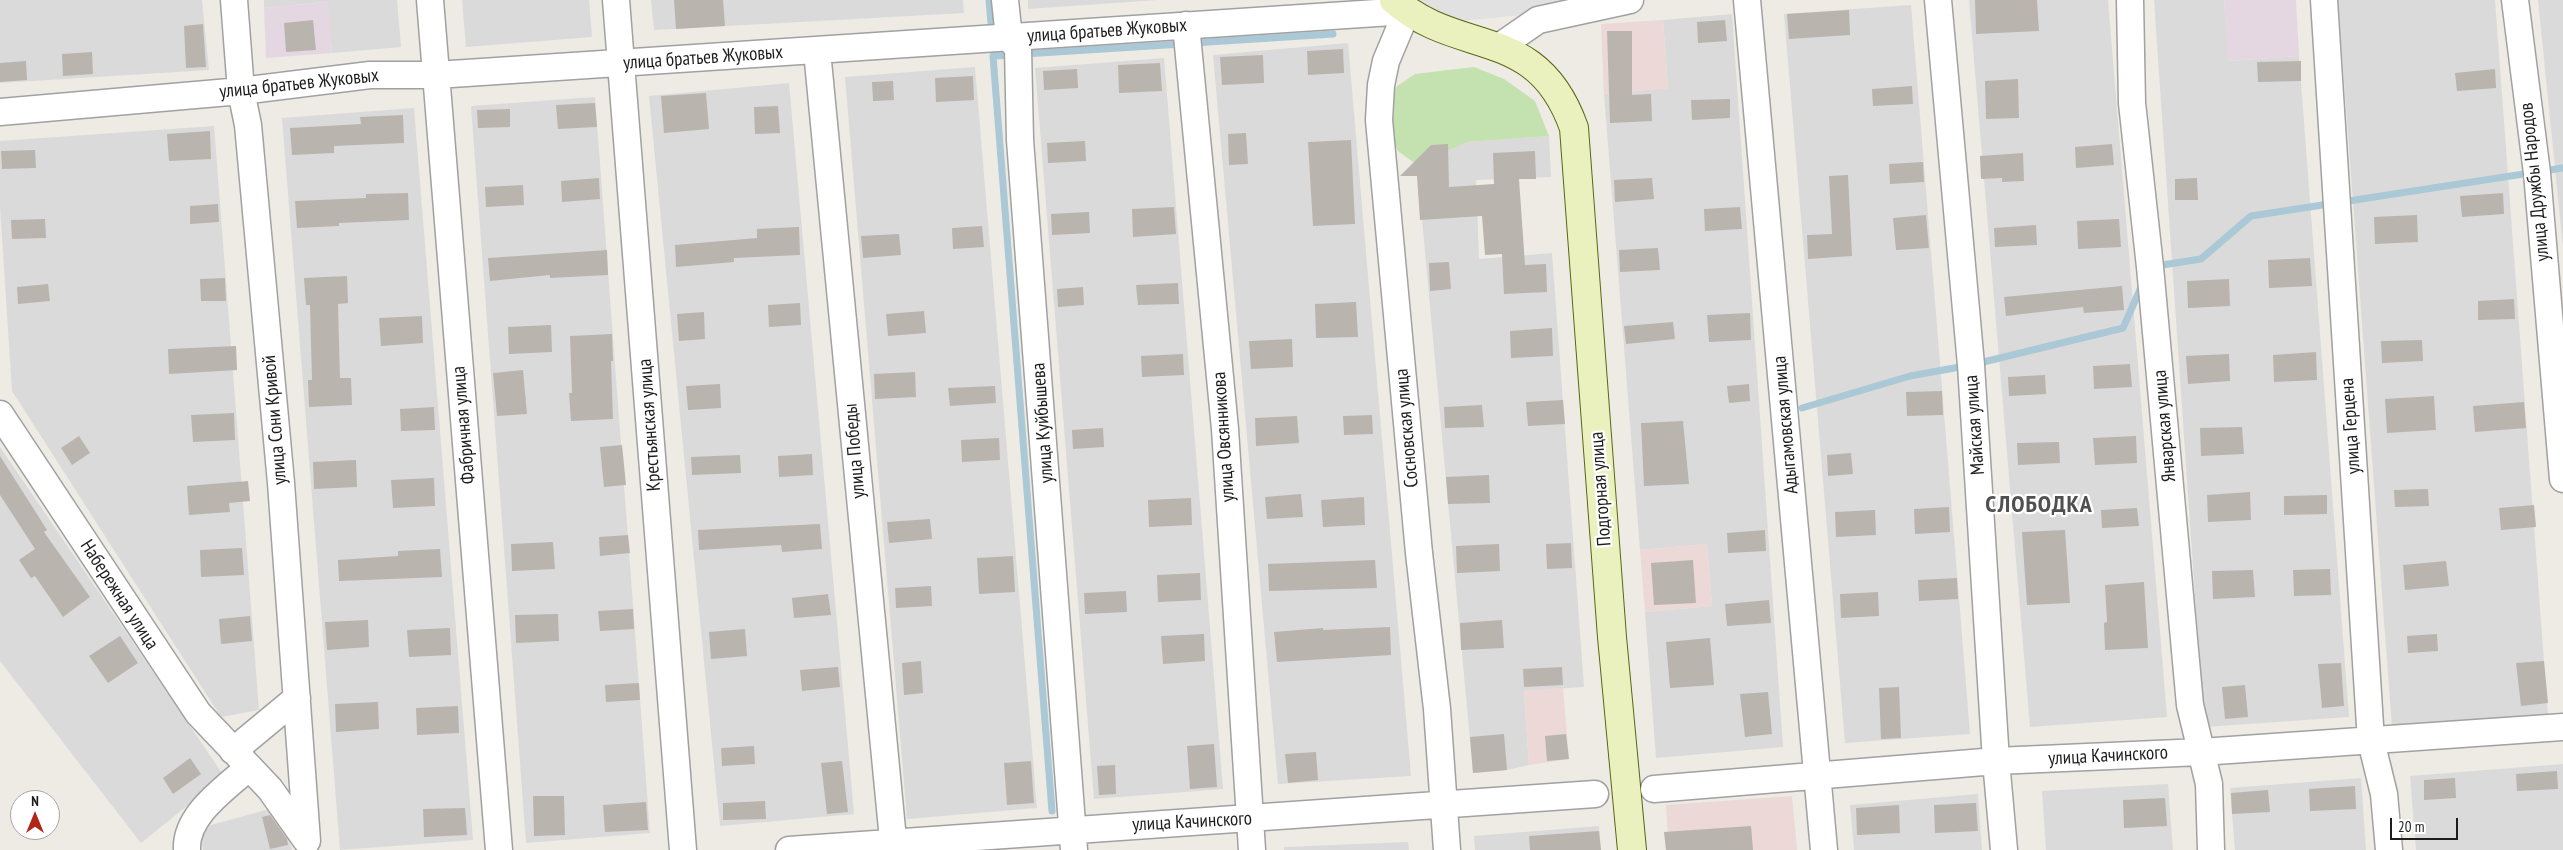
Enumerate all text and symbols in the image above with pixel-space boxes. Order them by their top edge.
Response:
street label: улица братьев Жуковых [1026,14,1188,48]
street label: улица братьев Жуковых [622,41,784,75]
street label: улица братьев Жуковых [218,64,380,104]
street label: улица Дружбы Народов [2515,101,2555,263]
street label: улица Сони Кривой [258,354,292,486]
street label: Адыгамовская улица [1769,355,1803,495]
street label: Крестьянская улица [634,358,666,492]
street label: улица Куйбышева [1027,362,1059,484]
street label: Фабричная улица [447,365,481,485]
street label: Сосновская улица [1390,368,1424,488]
street label: Январская улица [2149,369,2181,483]
street label: улица Овсянникова [1208,371,1240,503]
street label: Майская улица [1960,374,1990,476]
street label: улица Герцена [2336,377,2366,475]
street label: улица Победы [839,402,871,500]
street label: Подгорная улица [1586,431,1616,547]
district label: СЛОБОДКА [1984,491,2094,519]
street label: Набережная улица [75,536,163,654]
street label: улица Качинского [2048,741,2168,771]
north arrow [10,790,60,840]
text: N [31,792,39,810]
street label: улица Качинского [1132,807,1252,837]
scale bar [2393,808,2460,840]
text: 20 m [2398,817,2424,836]

